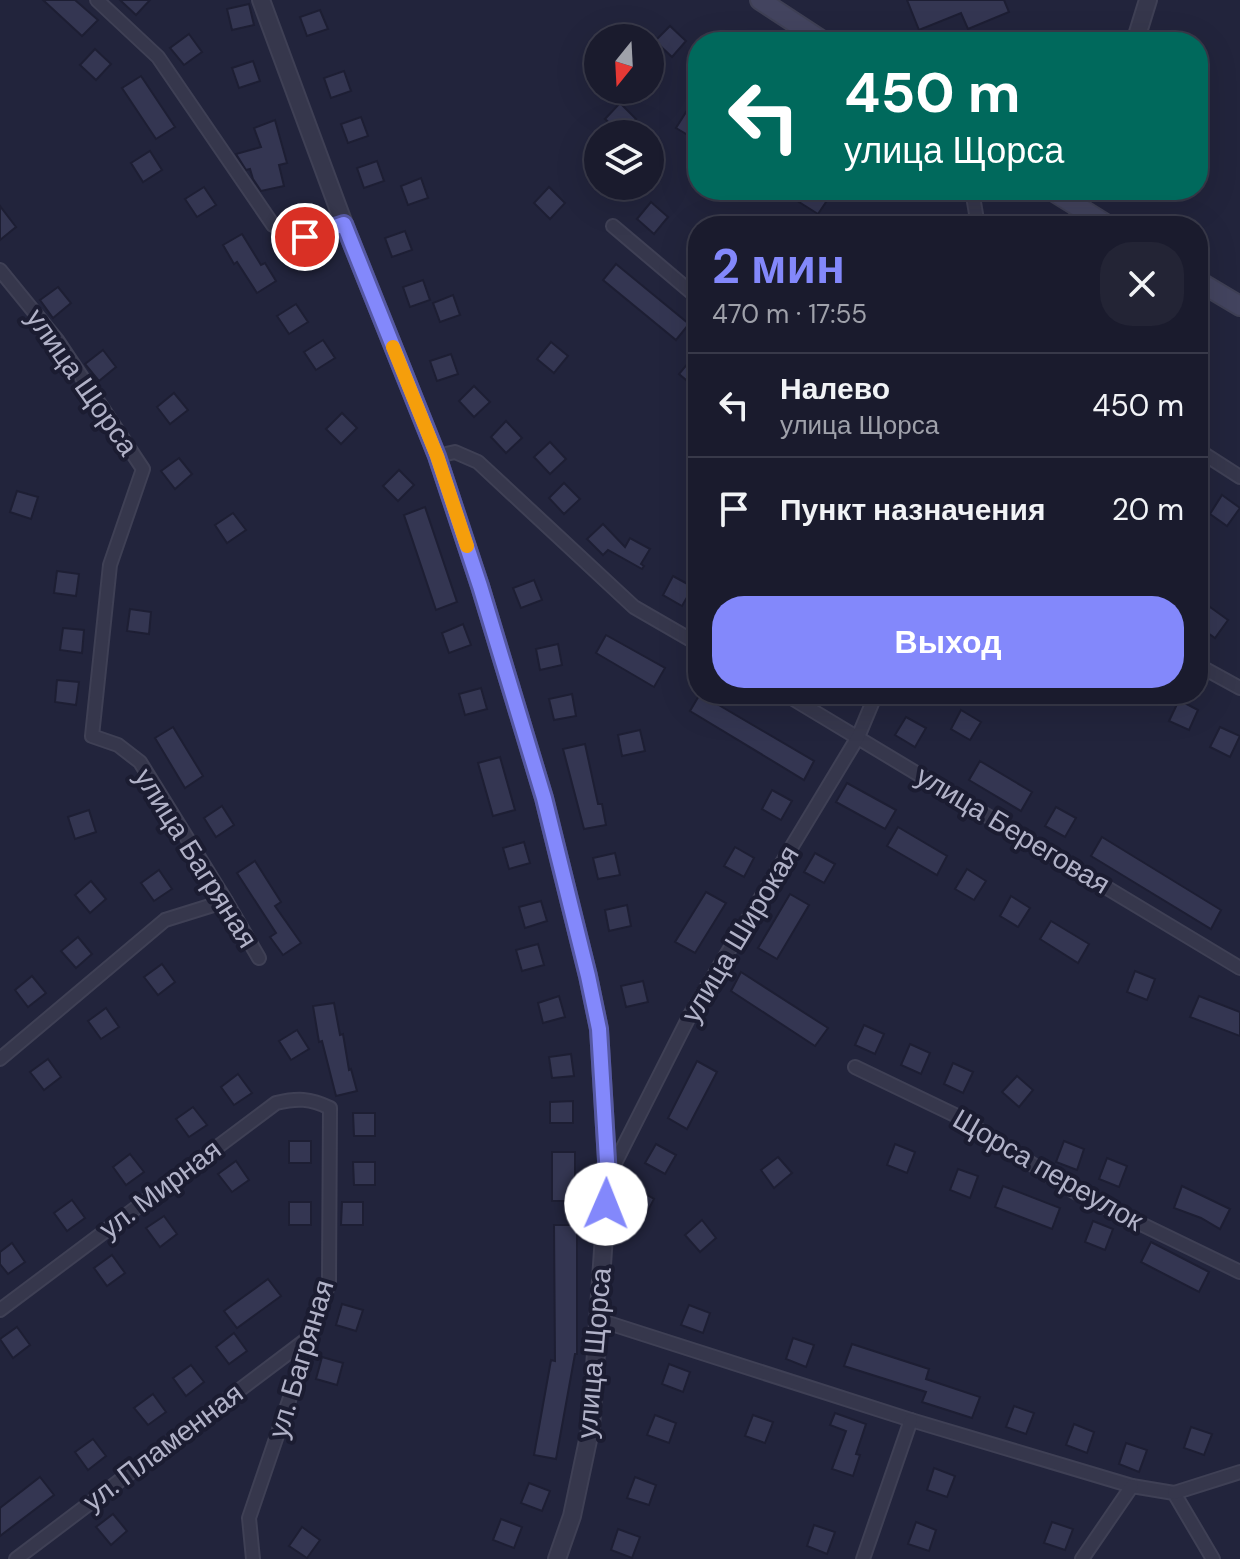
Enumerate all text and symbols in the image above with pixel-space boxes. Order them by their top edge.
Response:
north arrow [584,24,664,104]
map controls [584,24,664,200]
text: 450 m [844,56,1021,129]
icon: left [712,64,816,168]
button: layers [584,120,664,200]
text: улица Щорса [844,127,1064,174]
pin [271,203,339,271]
icon: arrive [283,215,327,259]
text: 2 мин [712,235,845,298]
button: close [1100,242,1184,326]
text: 470 m · 17:55 [712,297,867,331]
street label: улица Щорса [18,301,147,463]
text: Налево [780,369,890,408]
icon: left [712,383,756,427]
text: 450 m [1092,386,1184,425]
text: улица Щорса [780,408,939,442]
icon: arrive [712,487,756,531]
text: Пункт назначения [780,490,1045,529]
text: 20 m [1112,490,1184,529]
button: Выход [712,596,1184,688]
street label: улица Береговая [909,757,1117,903]
street label: улица Багряная [126,761,266,955]
street label: улица Широкая [673,839,807,1029]
street label: Щорса переулок [946,1101,1150,1240]
street label: ул. Мирная [92,1131,228,1247]
position arrow [564,1162,648,1246]
street label: улица Щорса [568,1266,620,1440]
street label: ул. Багряная [259,1275,343,1443]
street label: ул. Пламенная [76,1375,250,1519]

